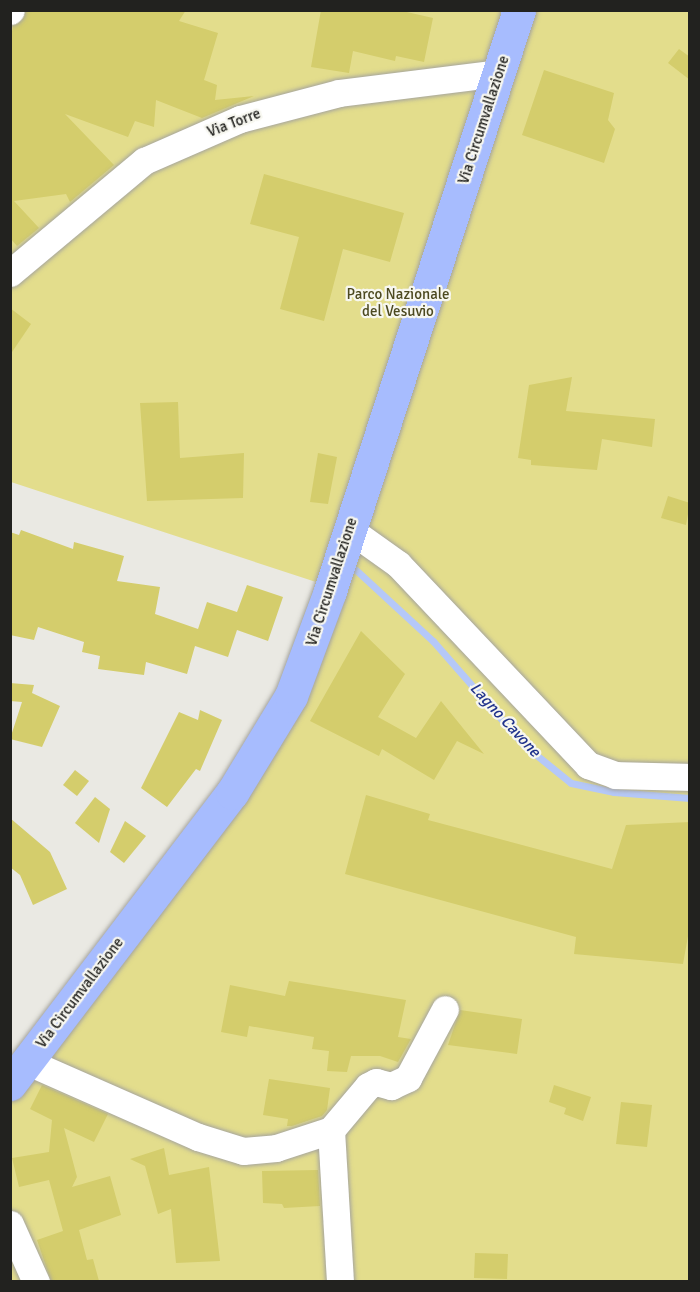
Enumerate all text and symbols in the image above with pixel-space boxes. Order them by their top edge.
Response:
street label: Via Circumvallazione [455,54,513,186]
street label: Via Torre [205,105,263,141]
park label: Parco Nazionale del Vesuvio [346,285,450,320]
street label: Via Circumvallazione [303,516,361,648]
water label: Lagno Cavone [466,679,544,761]
street label: Via Circumvallazione [33,934,127,1052]

